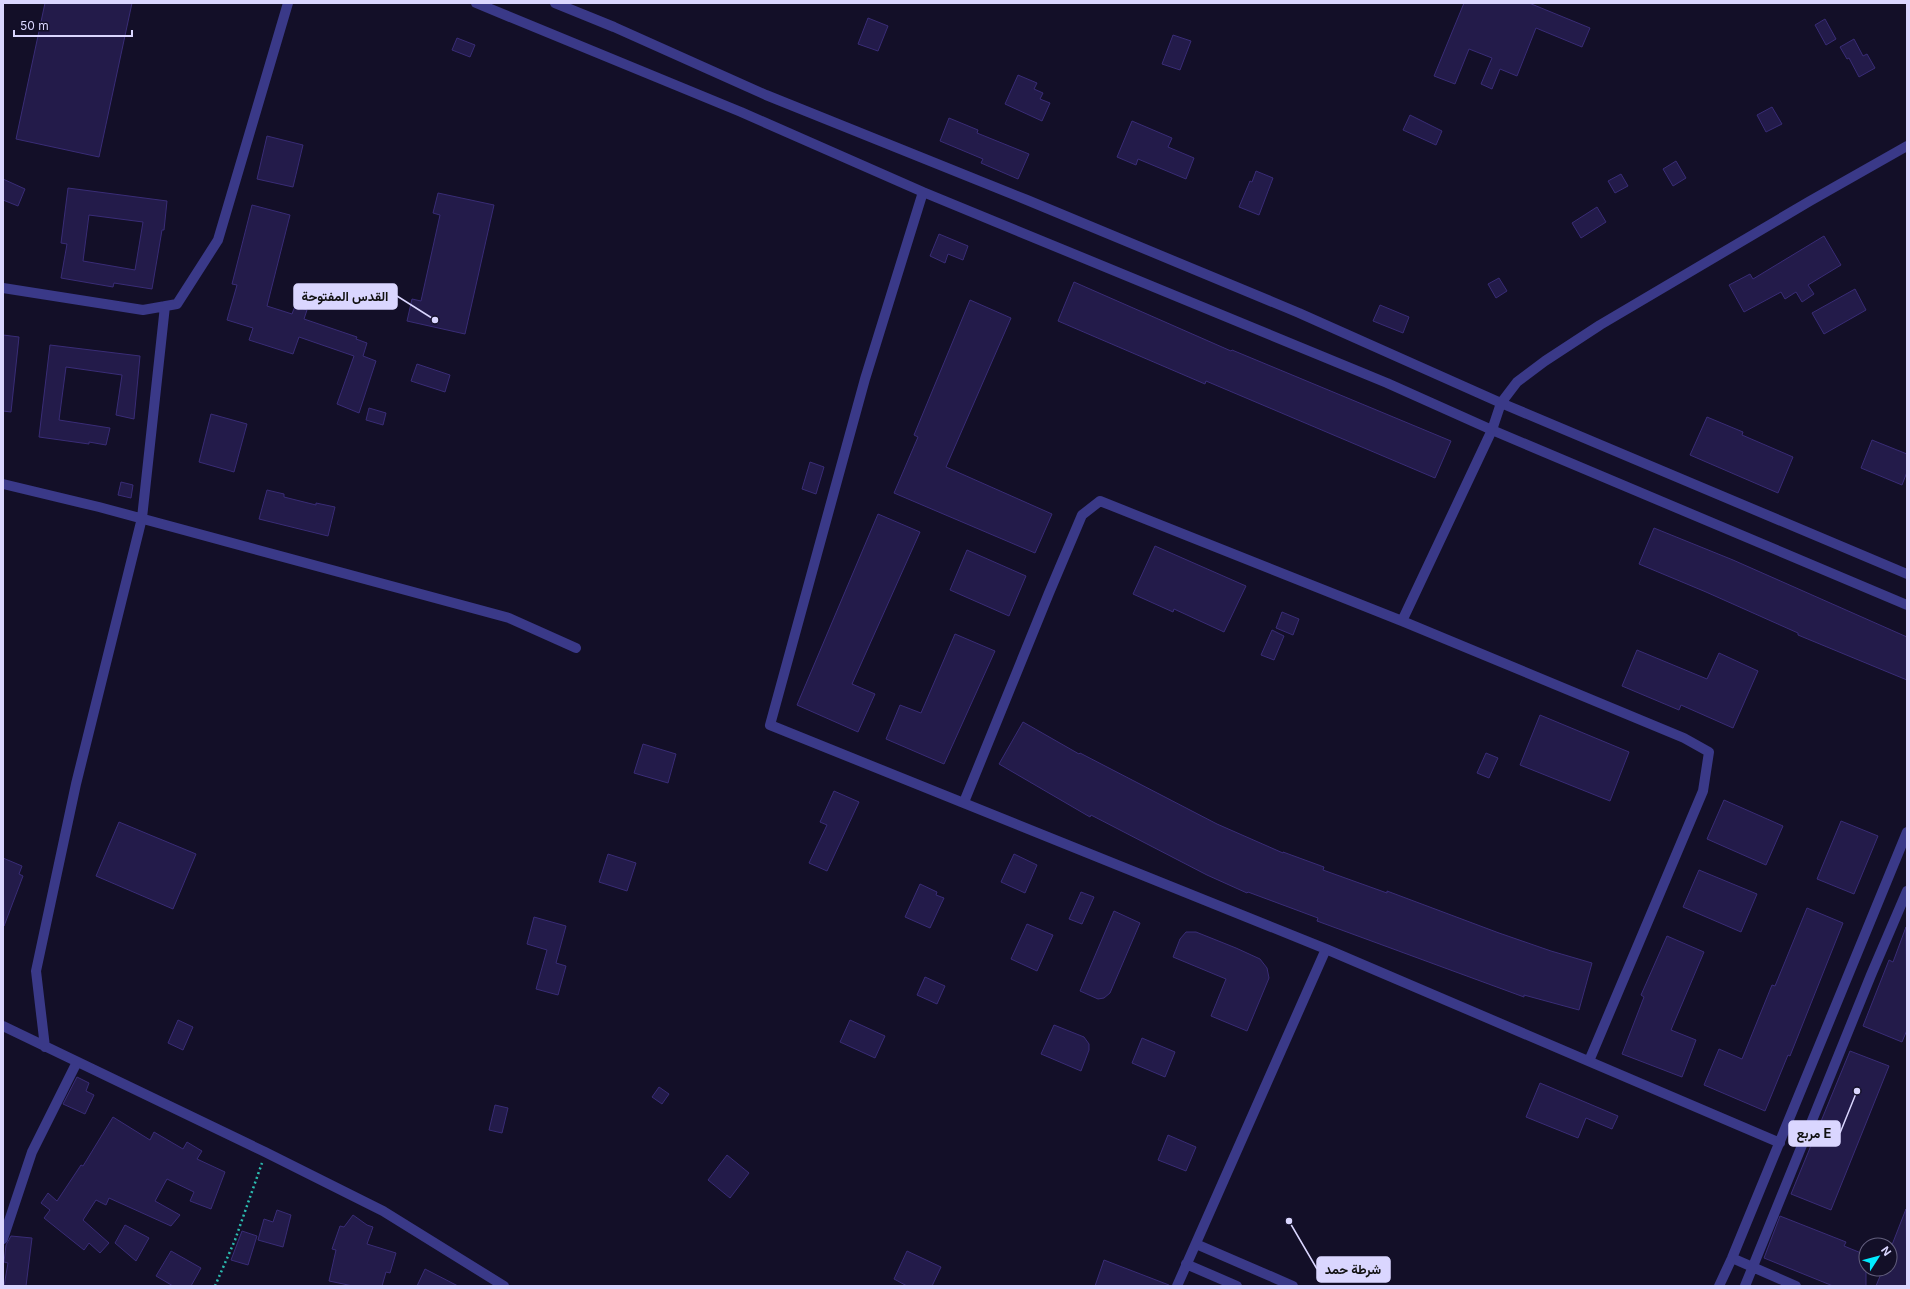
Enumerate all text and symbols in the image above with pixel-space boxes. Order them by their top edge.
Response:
scale bar [14,12,132,38]
text: 50 m [20,18,49,33]
callout: القدس المفتوحة [294,284,397,309]
text: القدس المفتوحة [302,288,388,305]
callout: مربع E [1789,1121,1840,1146]
text: مربع E [1797,1125,1831,1143]
north arrow [1858,1237,1898,1277]
text: N [1878,1244,1894,1259]
callout: شرطة حمد [1317,1257,1390,1282]
text: شرطة حمد [1325,1261,1381,1278]

